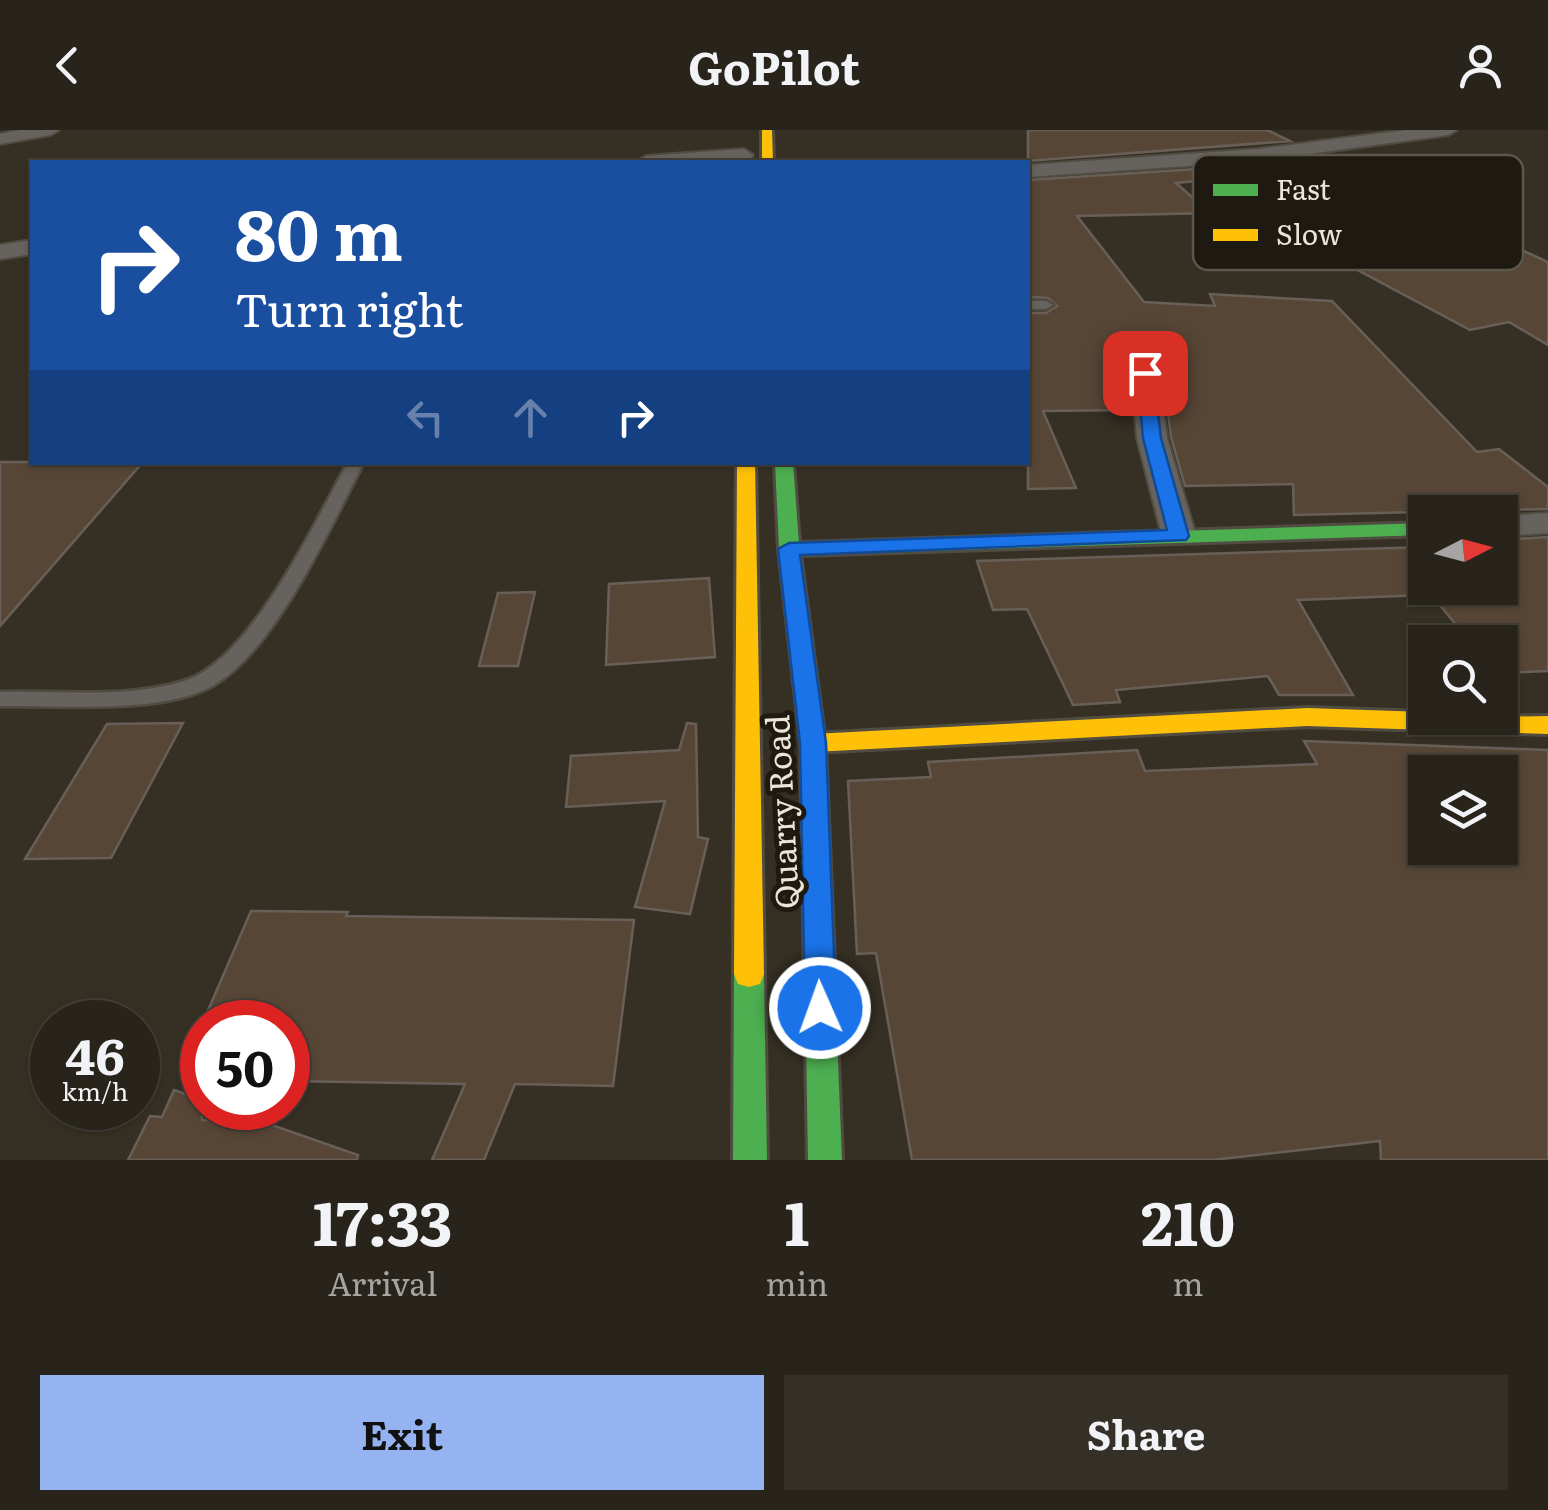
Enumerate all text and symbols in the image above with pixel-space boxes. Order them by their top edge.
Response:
text: GoPilot [688,32,860,99]
icon: back [40,38,95,93]
icon: person [1453,38,1508,93]
legend [1193,155,1523,270]
text: Fast [1276,167,1331,209]
text: 80 m [235,179,403,283]
icon: right [70,200,200,330]
text: Slow [1276,212,1342,254]
text: Turn right [235,274,463,341]
pin [1103,331,1188,416]
icon: arrive [1118,346,1173,401]
icon: left [398,390,453,445]
icon: ahead [503,390,558,445]
icon: right [608,390,663,445]
north arrow [1408,495,1518,605]
map controls [1408,495,1518,865]
button: search [1408,625,1518,735]
street label: Quarry Road [751,714,809,910]
button: layers [1408,755,1518,865]
position arrow [768,956,872,1060]
speed limit sign: 50 [180,1000,310,1130]
text: 46 [65,1016,125,1090]
text: km/h [62,1072,128,1109]
text: 17:33 [313,1175,453,1264]
text: 1 [784,1175,809,1264]
text: 210 [1141,1175,1235,1264]
text: Arrival [328,1258,437,1306]
text: min [765,1258,828,1306]
text: m [1173,1258,1204,1306]
button: Exit [40,1375,764,1490]
button: Share [784,1375,1508,1490]

